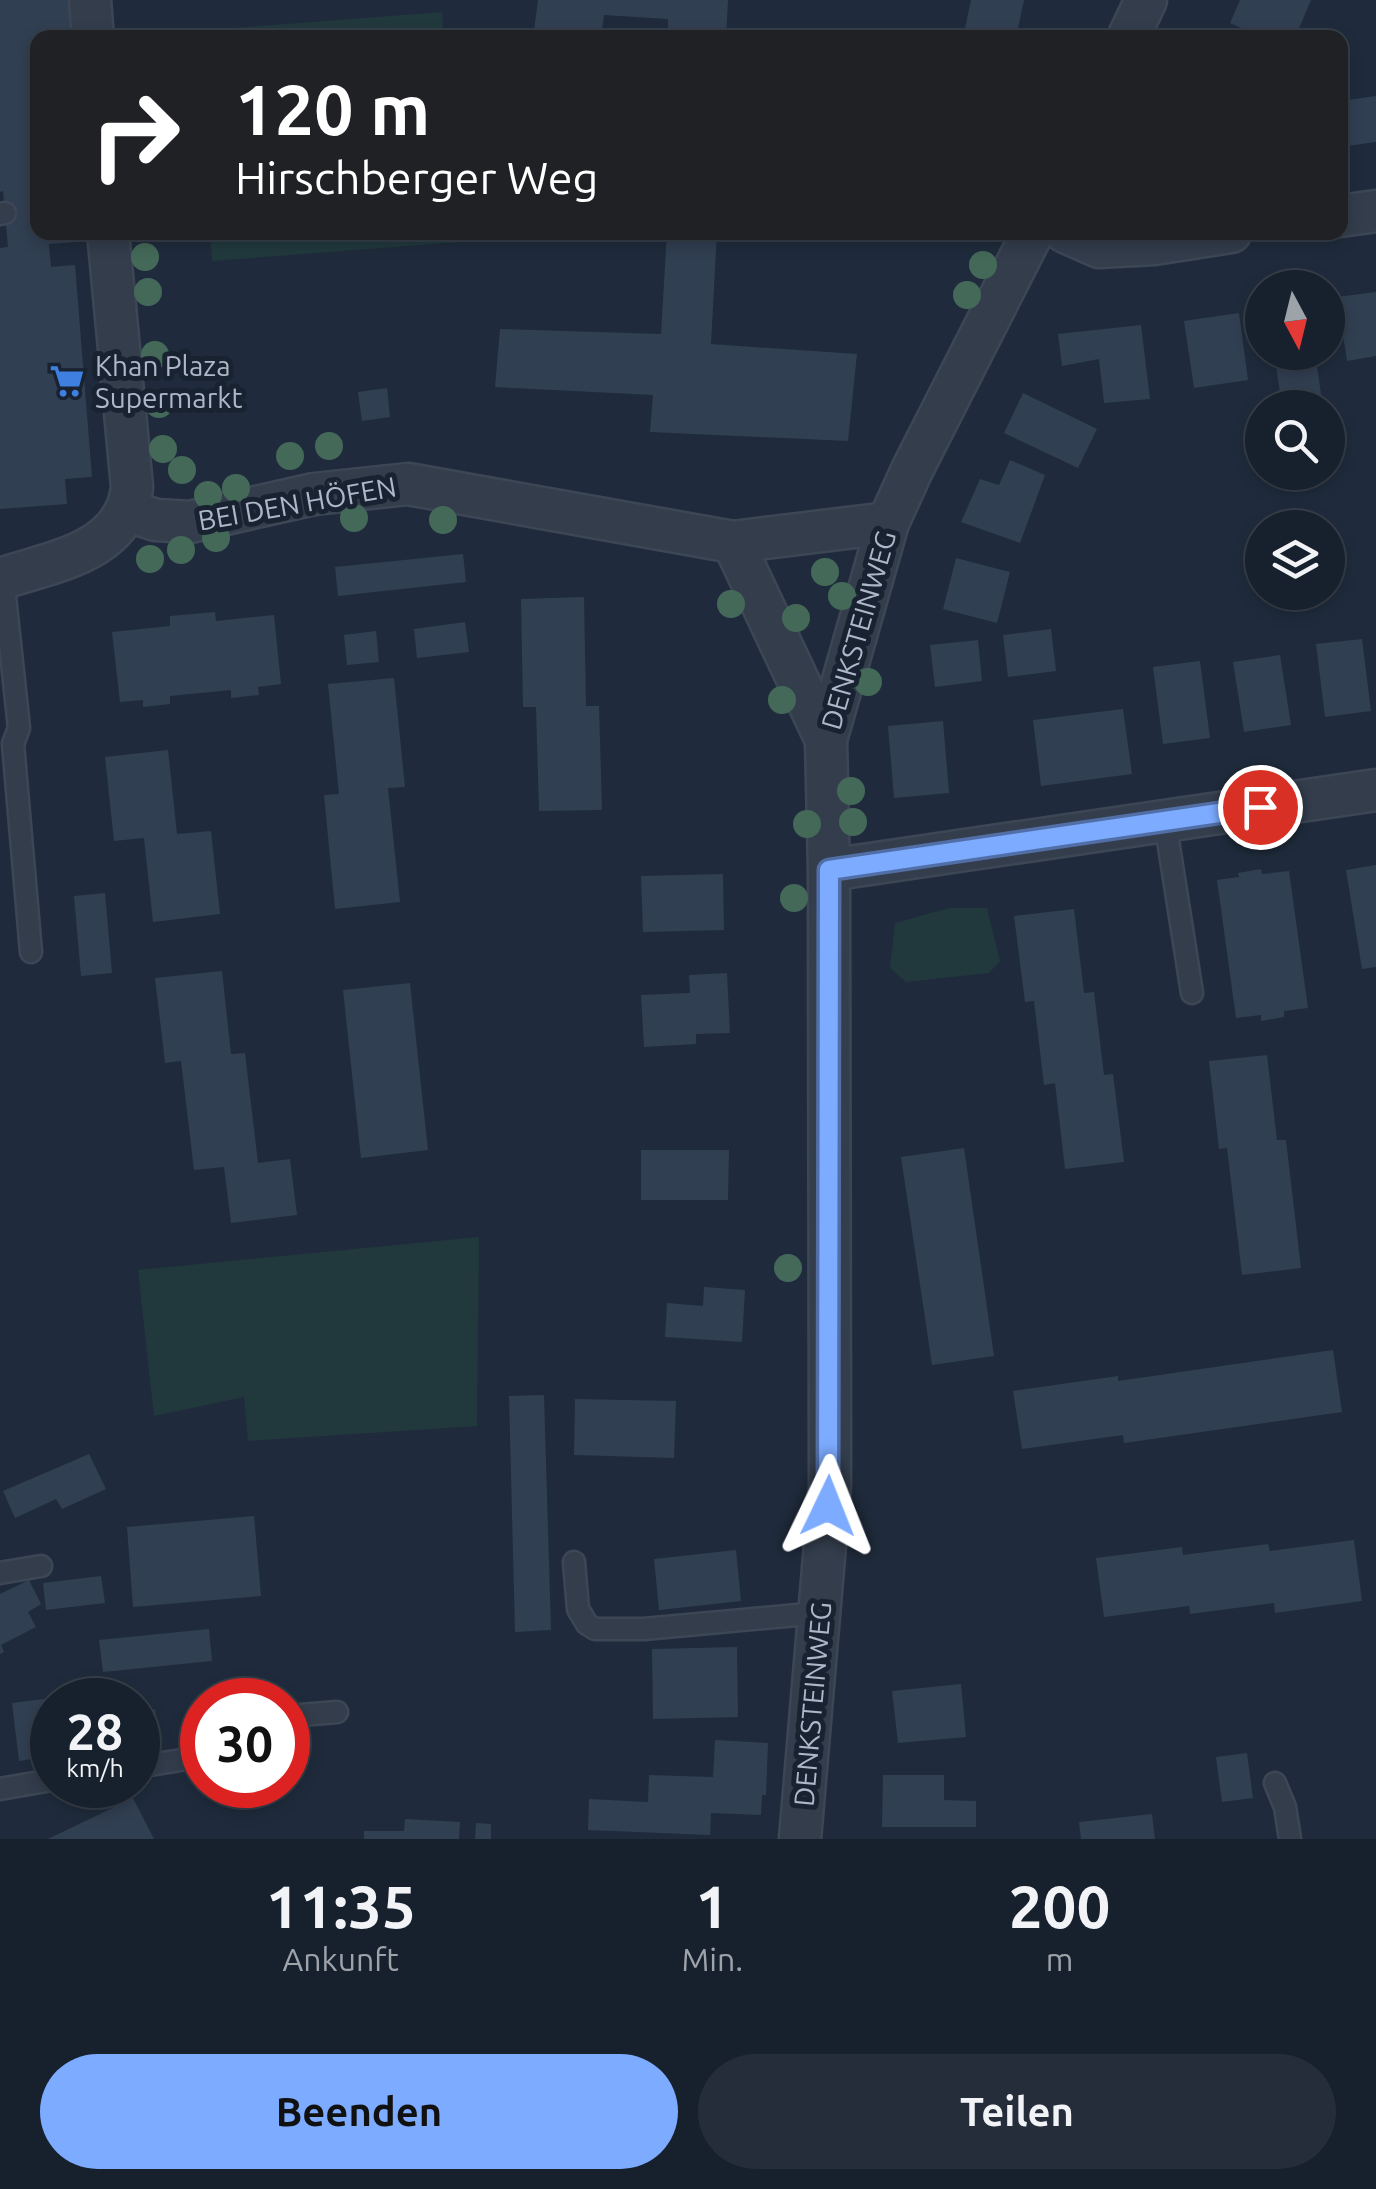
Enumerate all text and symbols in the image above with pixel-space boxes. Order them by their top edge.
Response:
icon: right [70,70,200,200]
text: 120 m [235,70,430,148]
text: Hirschberger Weg [235,152,598,203]
north arrow [1245,270,1345,370]
map controls [1245,270,1345,610]
place label: Khan Plaza Supermarkt [95,350,242,413]
supermarket icon: Khan Plaza Supermarkt [48,362,86,400]
button: search [1245,390,1345,490]
street label: BEI DEN HÖFEN [196,470,398,536]
button: layers [1245,510,1345,610]
street label: DENKSTEINWEG [815,527,901,733]
pin [1218,765,1303,850]
icon: arrive [1233,780,1288,835]
position arrow [776,1454,880,1558]
street label: DENKSTEINWEG [788,1600,836,1808]
speed limit sign: 30 [180,1678,310,1808]
text: 28 [67,1703,123,1759]
text: km/h [66,1754,124,1782]
text: 11:35 [266,1872,416,1939]
text: 1 [695,1872,729,1939]
text: 200 [1009,1872,1110,1939]
text: Ankunft [282,1941,399,1977]
text: Min. [681,1941,743,1977]
text: m [1046,1941,1073,1977]
button: Beenden [40,2054,678,2169]
button: Teilen [698,2054,1336,2169]

